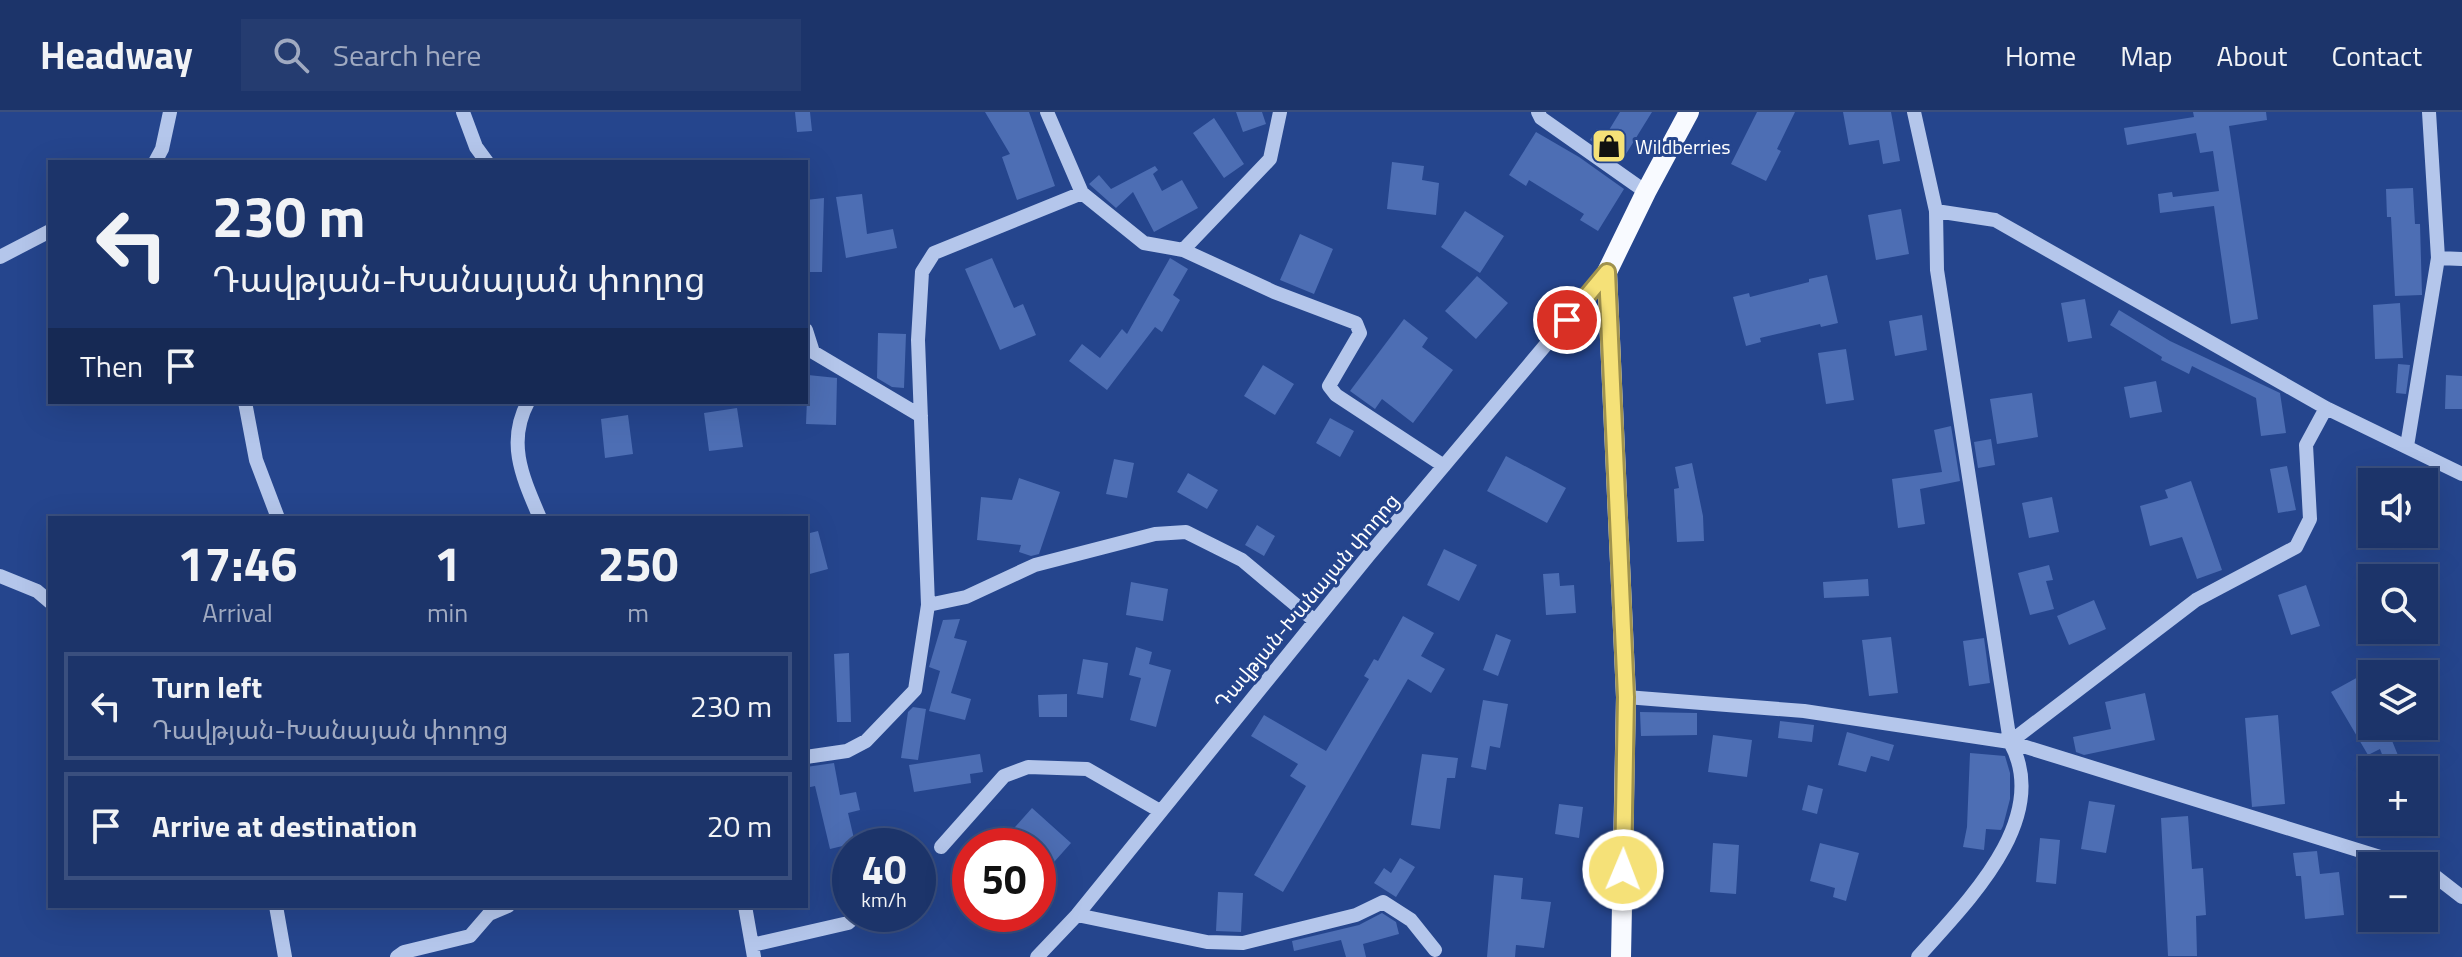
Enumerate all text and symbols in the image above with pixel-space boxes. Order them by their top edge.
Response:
search box [241,19,801,91]
text: Headway [40,26,193,84]
text: Search here [333,32,481,78]
icon: search [269,33,313,77]
text: Home [2005,34,2076,77]
text: Map [2120,34,2173,77]
text: About [2217,34,2287,77]
text: Contact [2331,34,2422,77]
shop icon: Wildberries [1590,127,1628,165]
place label: Wildberries [1635,131,1731,162]
text: 230 m [212,174,365,259]
icon: left [80,192,184,296]
text: Դավթյան-Խանայան փողոց [212,251,705,306]
pin [1533,286,1601,354]
icon: arrive [1545,298,1589,342]
text: Then [80,343,143,389]
icon: arrive [159,344,203,388]
map controls [2358,468,2438,932]
button: sound [2358,468,2438,548]
street label: Դավթյան-Խանայան փողոց [1206,486,1406,716]
text: 17:46 [178,527,297,600]
text: 1 [434,527,461,600]
text: 250 [598,527,678,600]
button: search [2358,564,2438,644]
text: Arrival [202,593,273,632]
text: min [427,593,468,632]
text: m [627,593,649,632]
button: layers [2358,660,2438,740]
text: Turn left [152,664,262,710]
text: 230 m [690,683,772,729]
icon: left [84,684,128,728]
text: Դավթյան-Խանայան փողոց [152,710,508,749]
button: + [2358,756,2438,836]
text: Arrive at destination [152,803,417,849]
text: 20 m [707,803,772,849]
icon: arrive [84,804,128,848]
speed limit sign: 50 [952,828,1056,932]
position arrow [1581,828,1665,912]
text: 40 [862,839,906,900]
button: − [2358,852,2438,932]
text: km/h [861,884,907,915]

